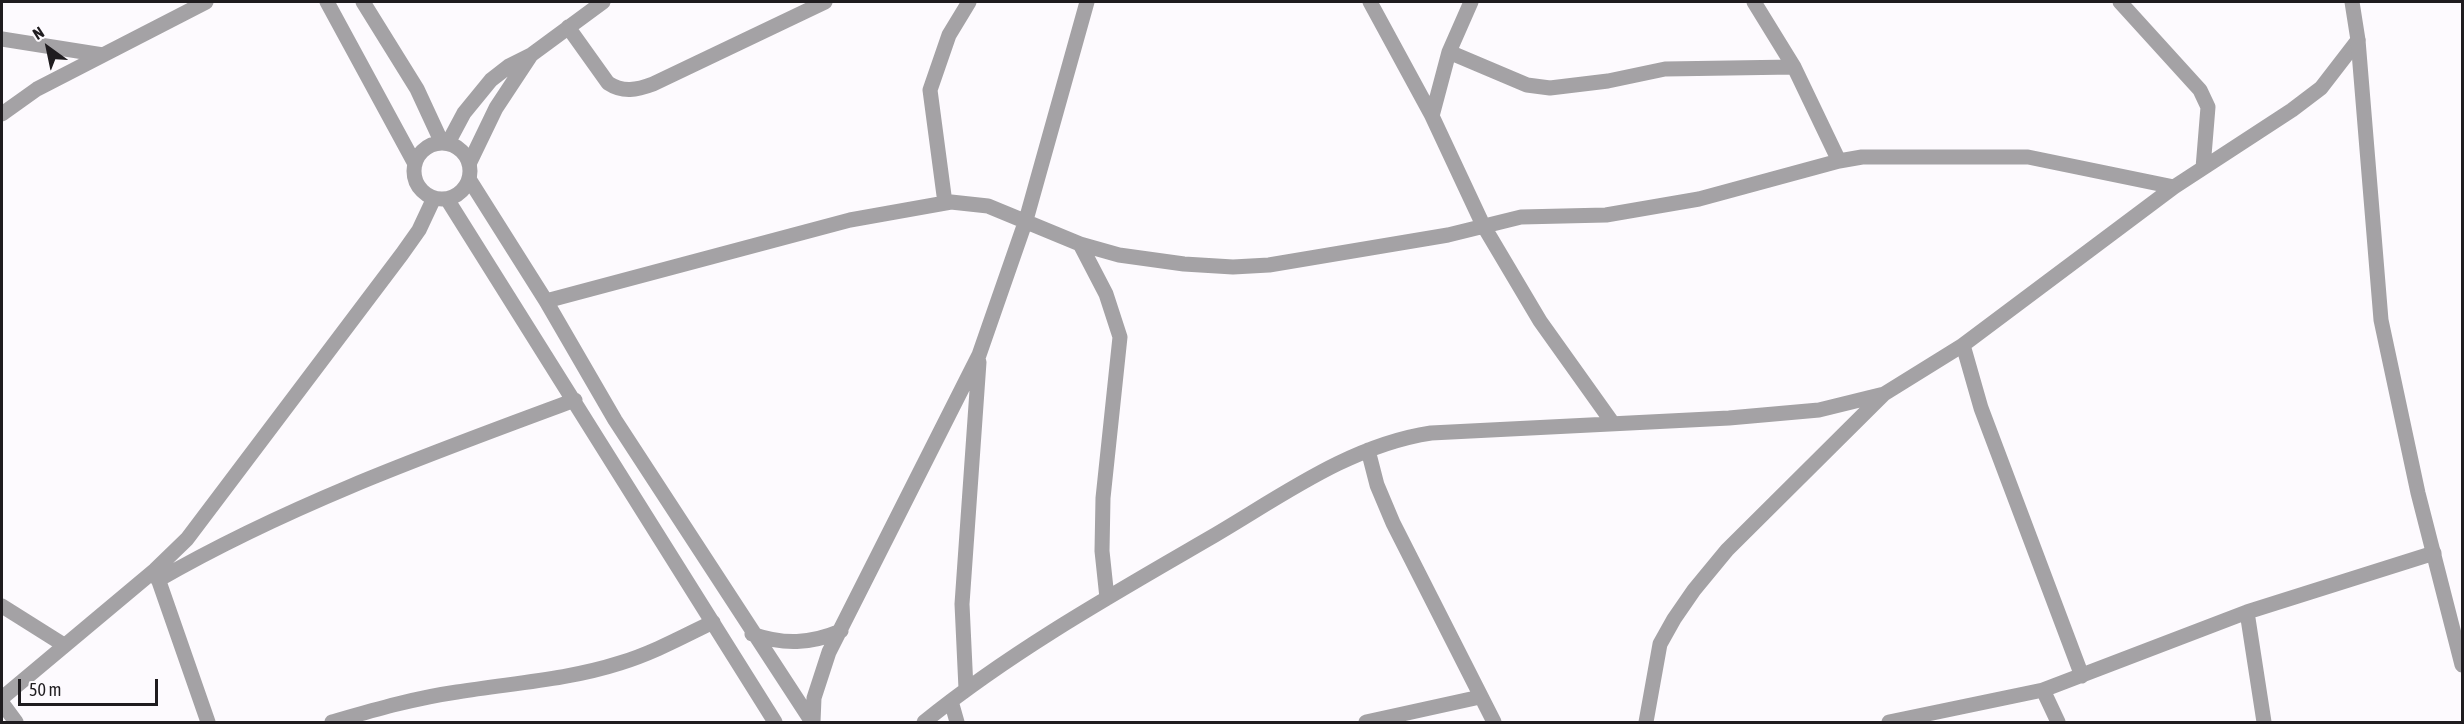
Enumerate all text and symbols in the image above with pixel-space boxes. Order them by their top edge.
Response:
north arrow [18,18,78,78]
text: N [29,23,47,43]
scale bar [21,667,160,705]
text: 50 m [29,679,61,700]

